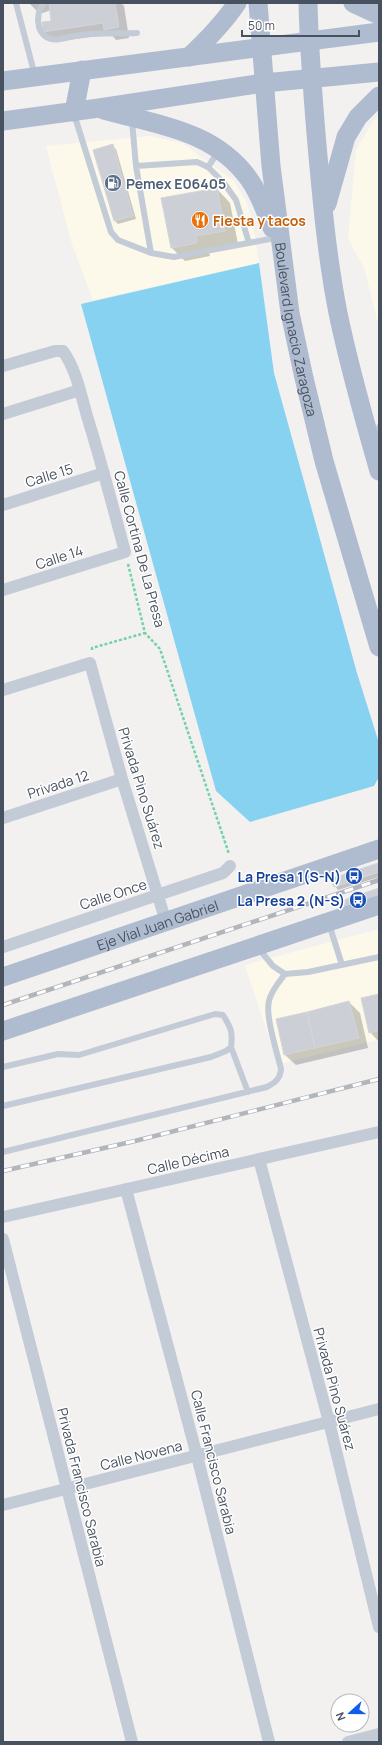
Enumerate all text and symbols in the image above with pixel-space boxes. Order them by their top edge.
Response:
scale bar [242,12,359,38]
text: 50 m [248,17,275,34]
fuel station icon: Pemex E06405 [103,173,123,193]
place label: Pemex E06405 [126,174,226,193]
restaurant icon: Fiesta y tacos [190,210,210,230]
place label: Fiesta y tacos [213,211,306,230]
street label: Boulevard Ignacio Zaragoza [271,241,322,418]
street label: Calle 15 [23,459,75,491]
street label: Calle Cortina De La Presa [110,469,170,629]
street label: Calle 14 [33,540,85,574]
street label: Privada Pino Suárez [114,725,170,851]
street label: Privada 12 [25,765,91,803]
bus stop icon: La Presa 1(S-N) [344,866,364,886]
place label: La Presa 1(S-N) [238,867,341,886]
street label: Calle Once [77,874,149,914]
bus stop icon: La Presa 2 (N-S) [348,890,368,910]
place label: La Presa 2 (N-S) [237,891,345,910]
street label: Eje Vial Juan Gabriel [94,895,221,954]
street label: Calle Décima [145,1141,231,1179]
street label: Privada Pino Suárez [309,1325,361,1453]
street label: Calle Francisco Sarabia [187,1388,241,1536]
street label: Privada Francisco Sarabia [53,1406,111,1568]
street label: Calle Novena [98,1436,184,1474]
north arrow [330,1693,370,1733]
text: N [332,1710,349,1723]

